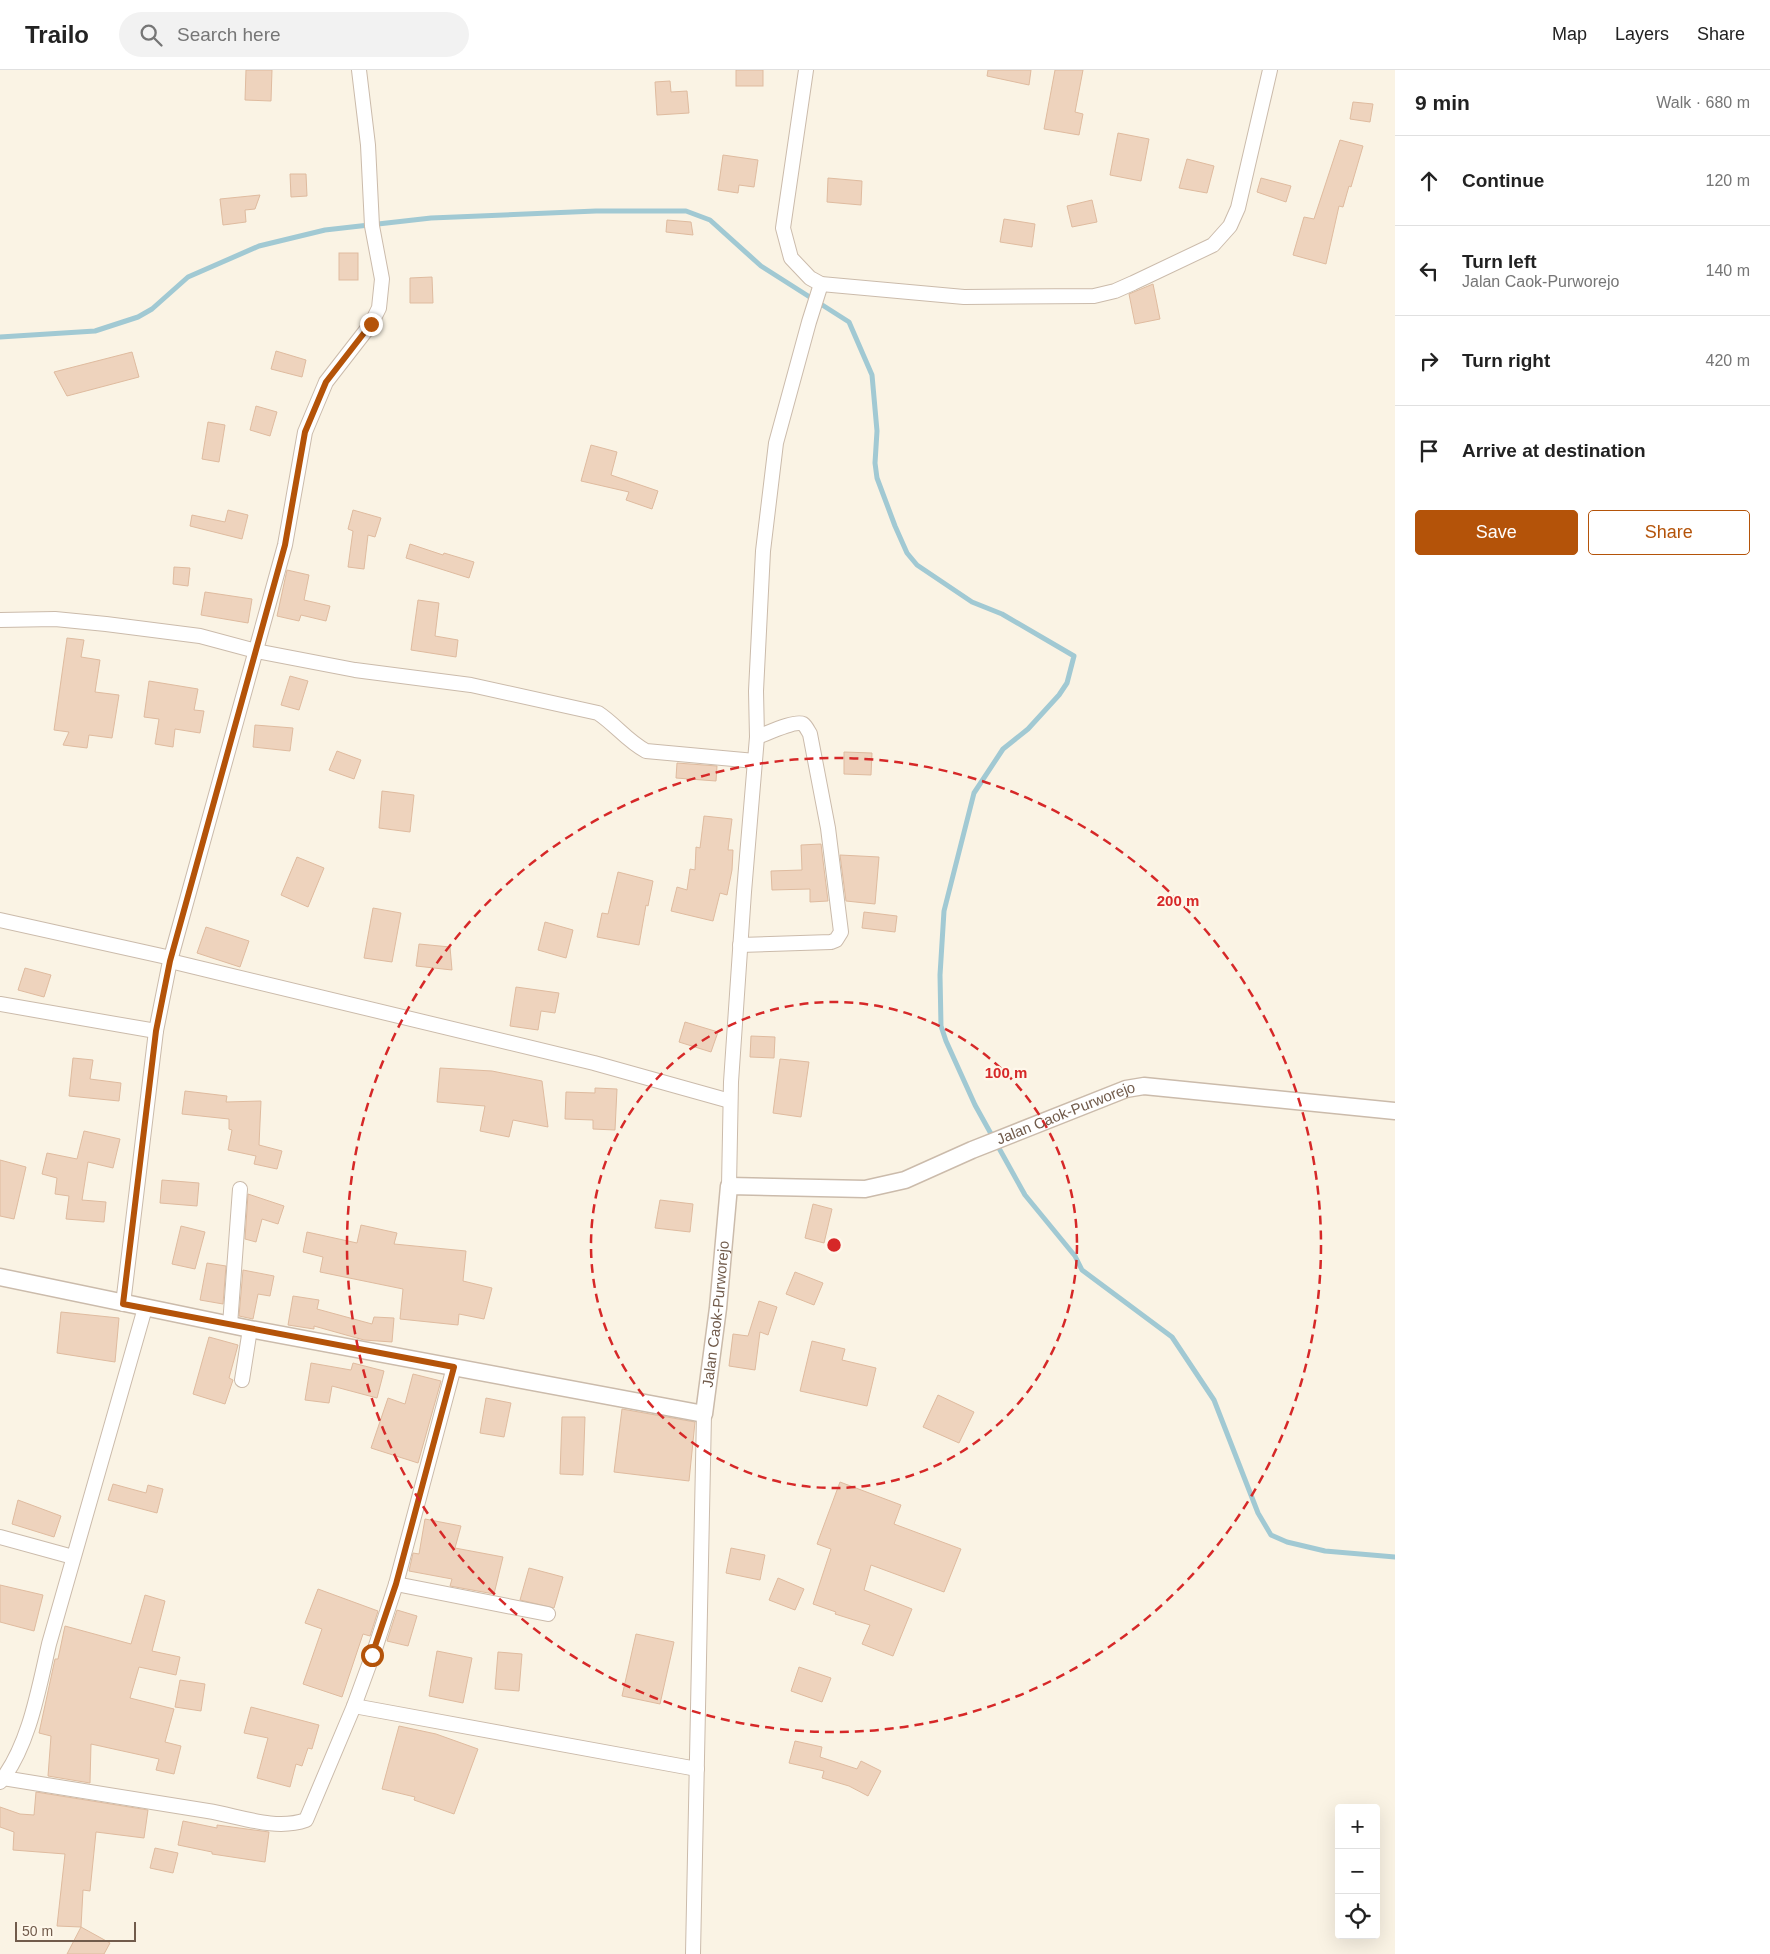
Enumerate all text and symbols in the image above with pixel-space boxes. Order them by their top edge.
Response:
search box [119,12,469,57]
text: Trailo [25,21,89,48]
icon: search [137,21,165,49]
text: Search here [177,24,281,45]
text: Map [1552,24,1587,44]
text: Layers [1615,24,1669,44]
text: Share [1697,24,1745,44]
text: 9 min [1415,91,1470,114]
text: Walk · 680 m [1656,94,1750,111]
icon: ahead [1415,167,1443,195]
text: Continue [1462,170,1544,191]
text: 120 m [1706,172,1750,189]
text: Turn left [1462,251,1537,272]
icon: left [1415,257,1443,285]
text: 140 m [1706,262,1750,279]
text: Jalan Caok-Purworejo [1462,273,1619,290]
route end [360,313,383,336]
icon: right [1415,347,1443,375]
text: Turn right [1462,350,1550,371]
text: 420 m [1706,352,1750,369]
icon: arrive [1415,437,1443,465]
text: Arrive at destination [1462,440,1646,461]
button: Save [1415,510,1578,555]
button: Share [1588,510,1750,555]
text: 200 m [1157,892,1199,909]
text: 100 m [985,1064,1027,1081]
street label: Jalan Caok-Purworejo [994,1079,1136,1147]
centre of rings [825,1236,843,1254]
street label: Jalan Caok-Purworejo [699,1240,732,1388]
route start [361,1644,384,1667]
map controls [1335,1804,1380,1939]
button: + [1335,1804,1380,1849]
button: − [1335,1849,1380,1894]
button: locate [1335,1894,1380,1939]
scale bar [15,1919,136,1942]
text: 50 m [22,1923,53,1939]

